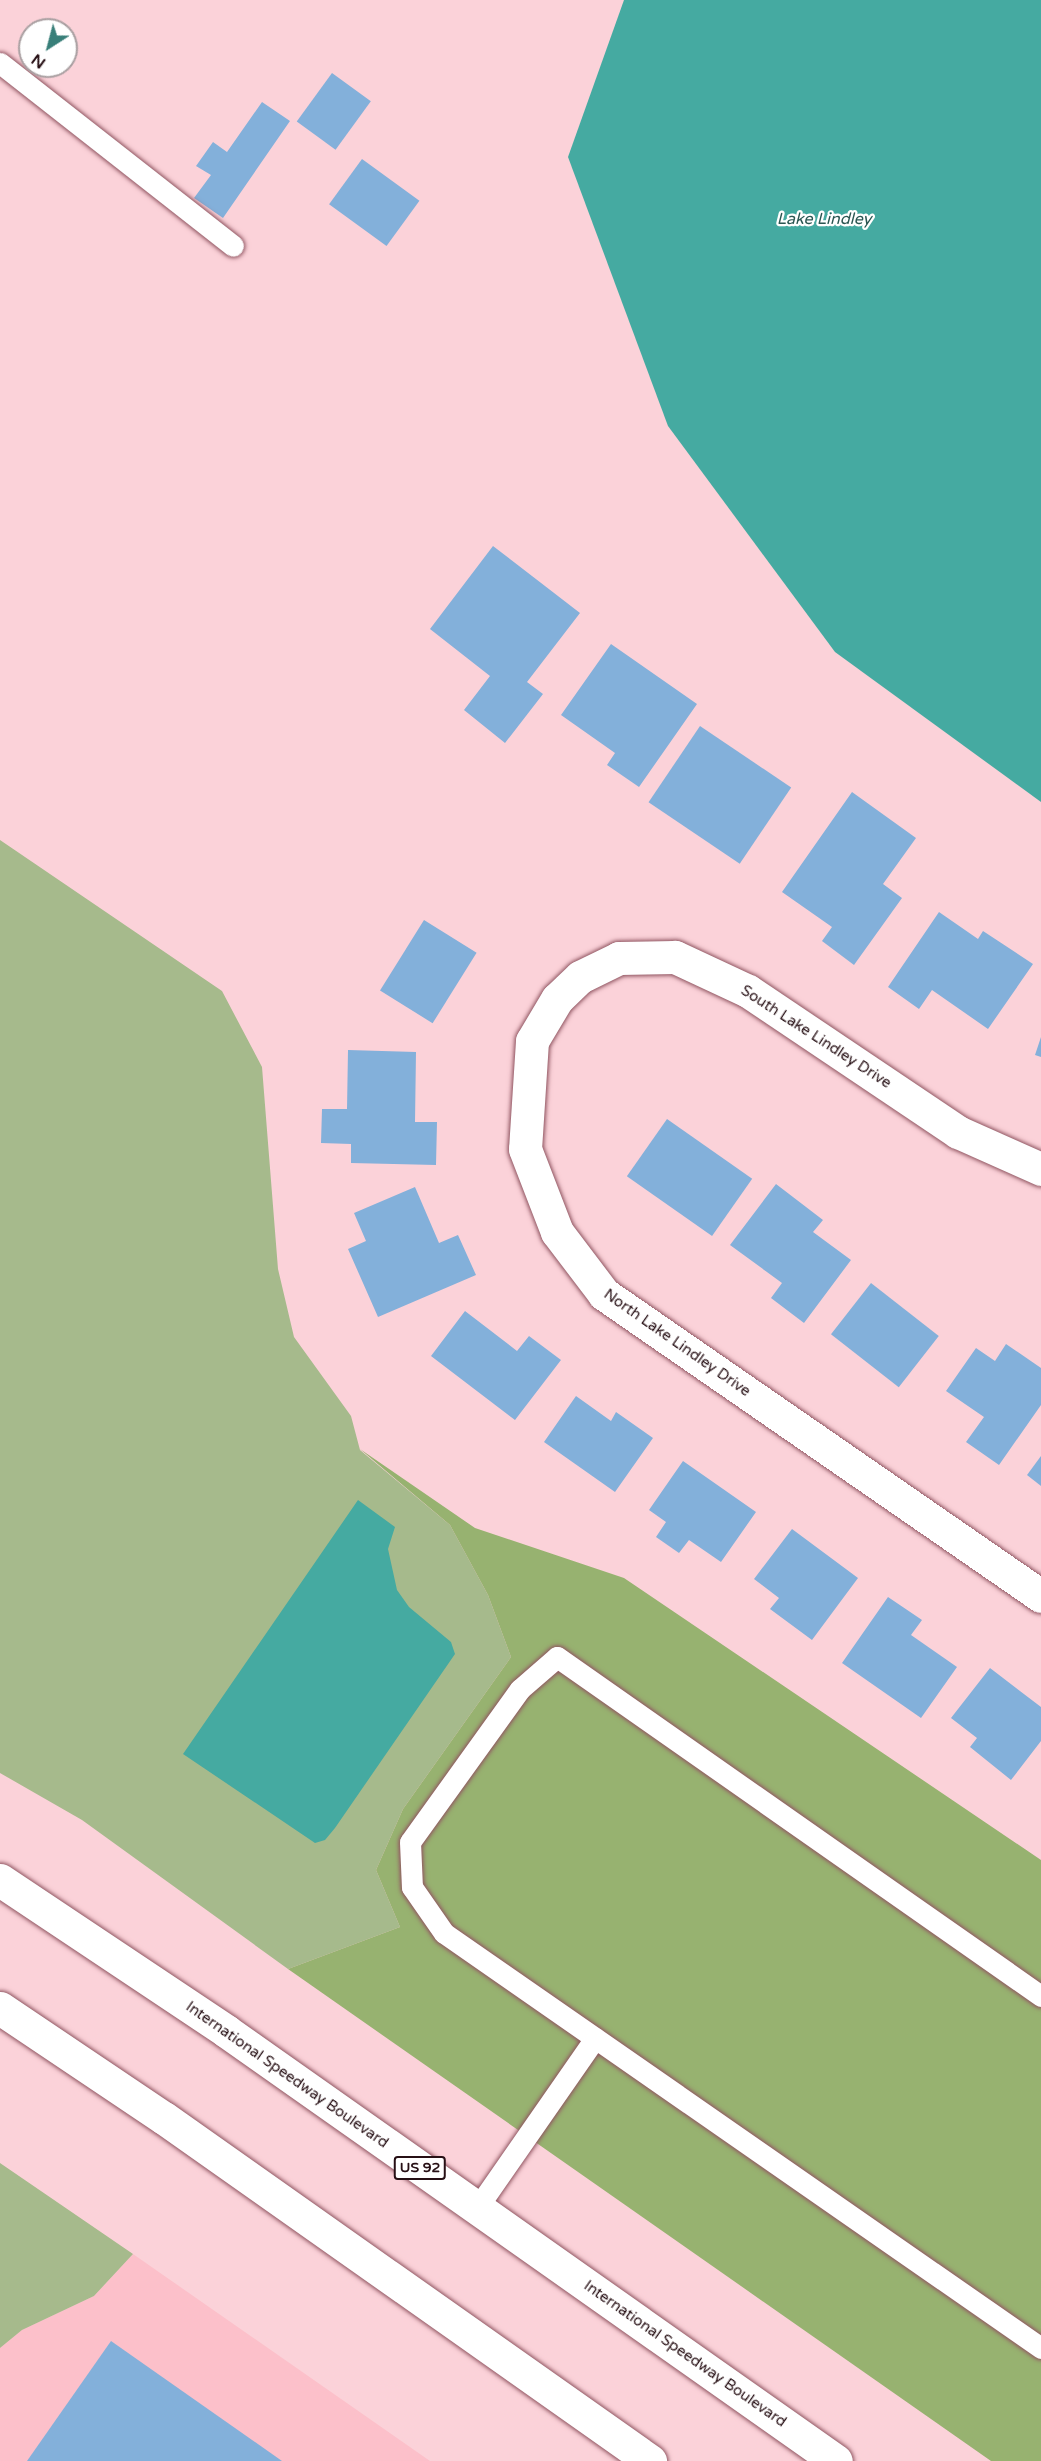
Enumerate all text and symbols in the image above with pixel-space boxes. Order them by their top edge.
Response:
north arrow [18,18,78,78]
text: N [28,49,50,73]
water label: Lake Lindley [777,209,871,229]
street label: South Lake Lindley Drive [737,982,895,1092]
street label: North Lake Lindley Drive [600,1285,754,1401]
street label: International Speedway Boulevard [182,1998,392,2152]
road number: US 92 [393,2157,447,2179]
street label: International Speedway Boulevard [580,2277,790,2431]

